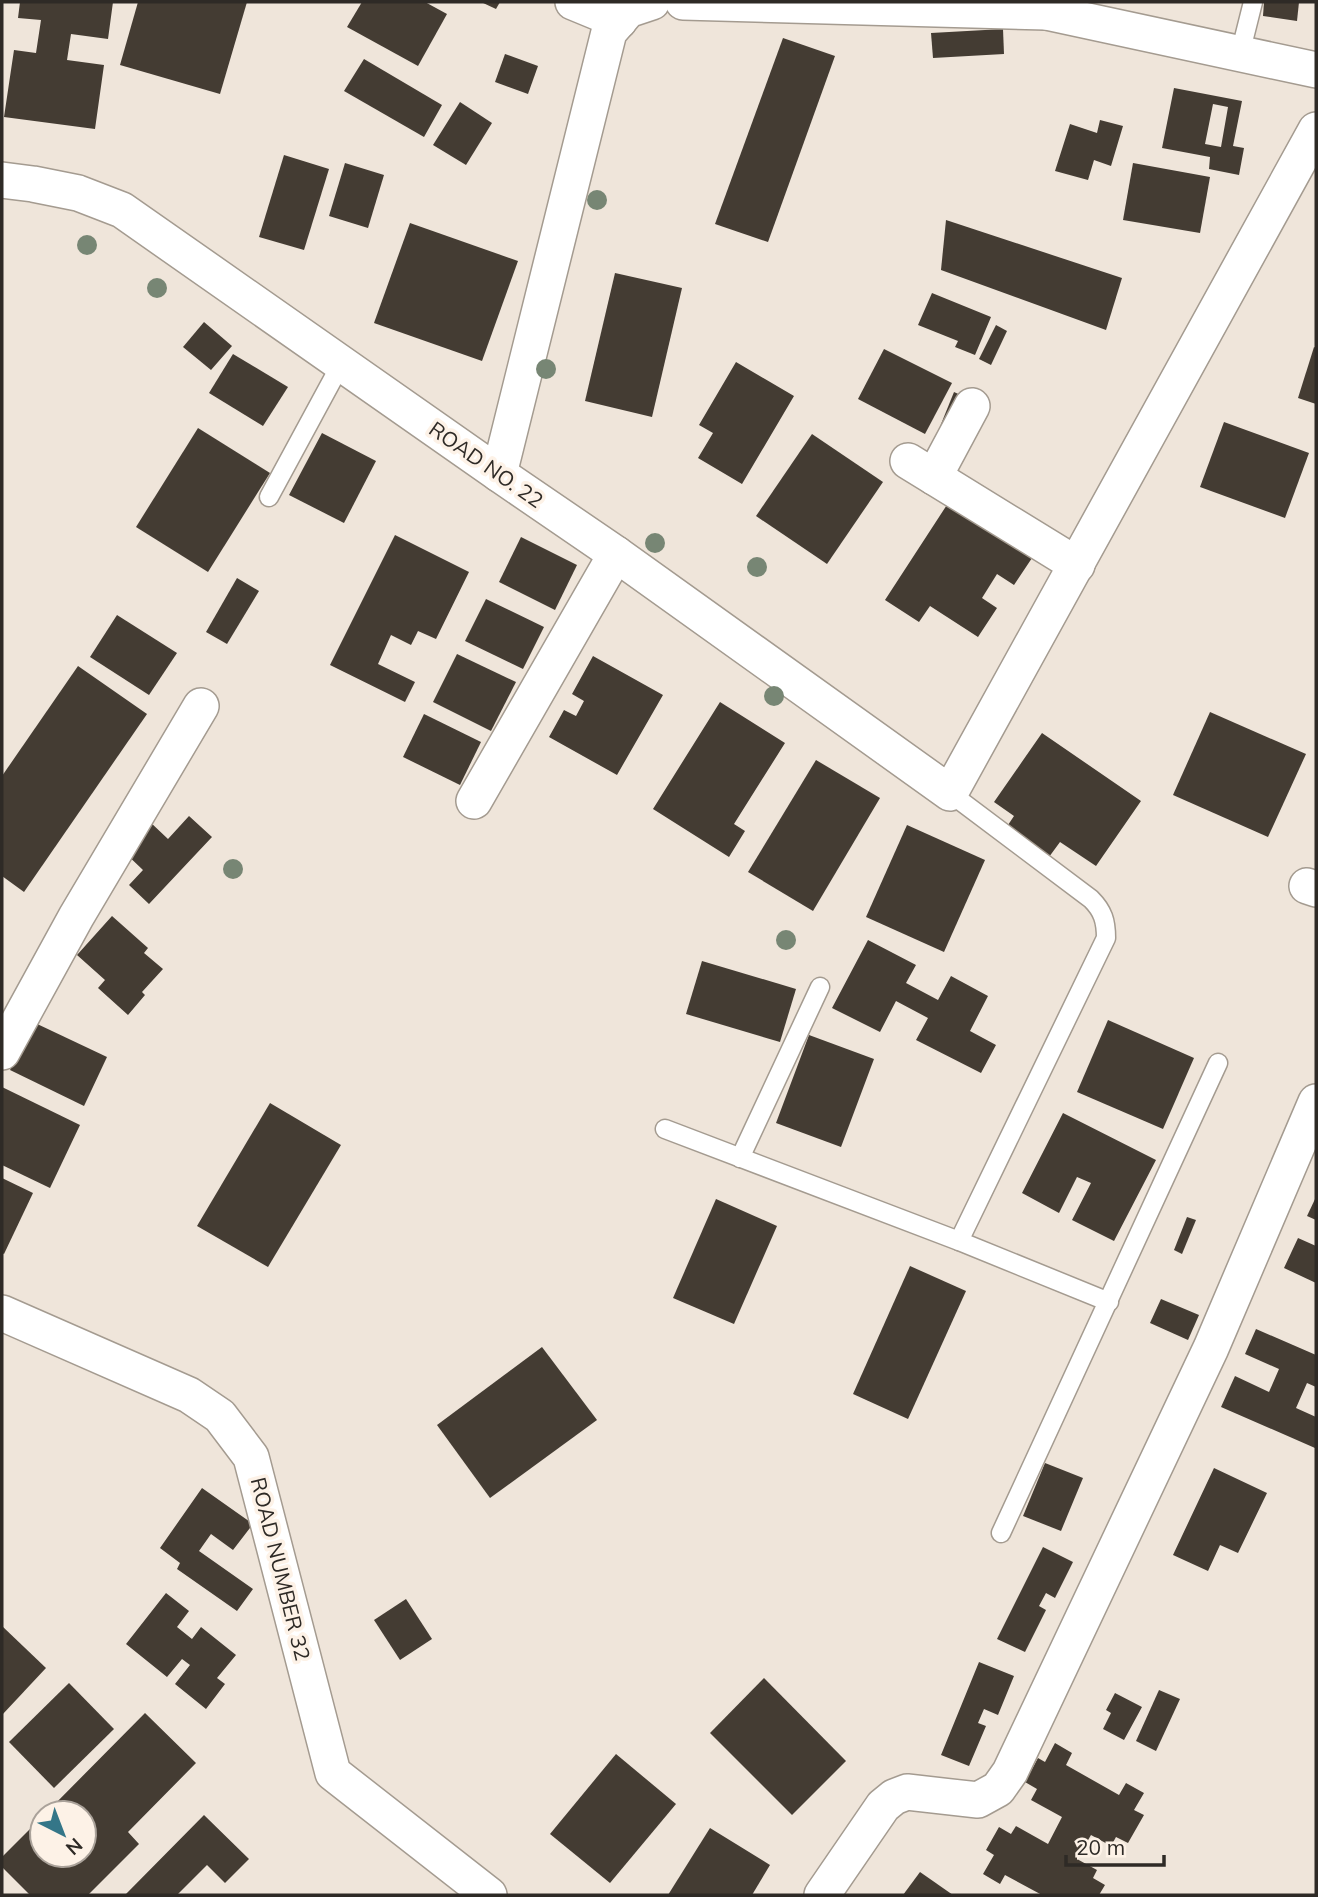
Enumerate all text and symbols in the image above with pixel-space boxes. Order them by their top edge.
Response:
street label: ROAD NO. 22 [424,415,549,513]
street label: ROAD NUMBER 32 [246,1474,316,1663]
north arrow [28,1799,98,1869]
scale bar [1066,1824,1164,1868]
text: N [61,1833,88,1860]
text: 20 m [1076,1834,1125,1860]

